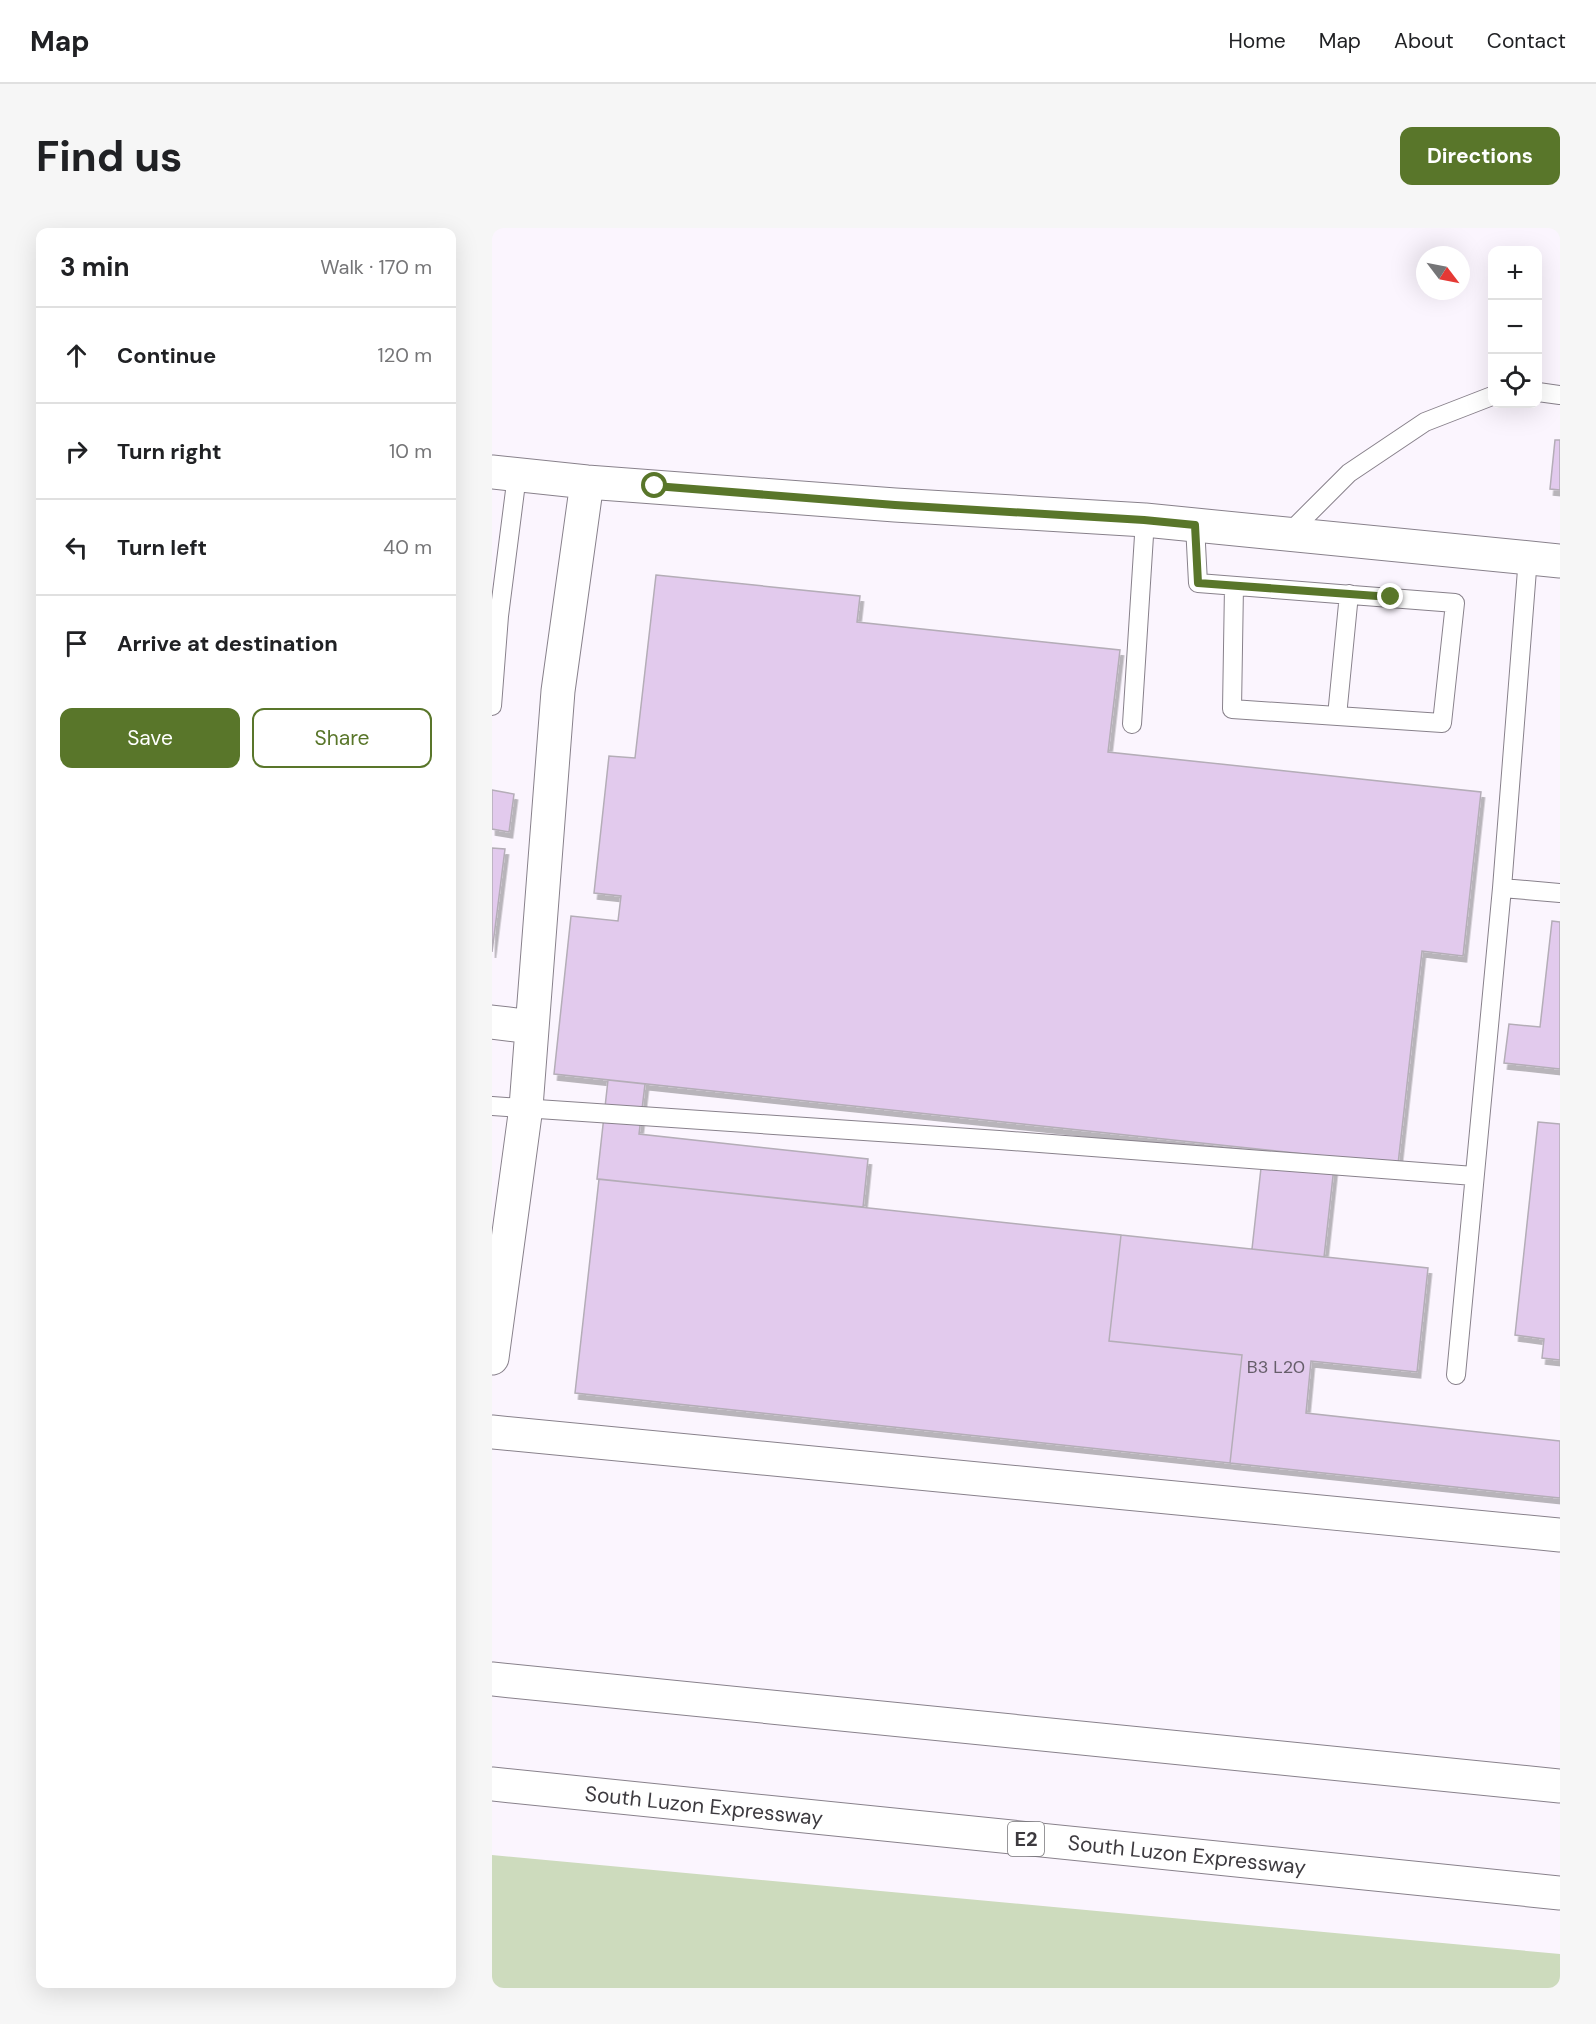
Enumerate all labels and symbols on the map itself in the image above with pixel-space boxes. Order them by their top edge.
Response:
north arrow [1416,246,1470,300]
route start [641,472,667,498]
route end [1377,583,1403,609]
house number: B3 L20 [1247,1355,1305,1379]
street label: South Luzon Expressway [584,1780,825,1832]
road number: E2 [1008,1822,1044,1856]
street label: South Luzon Expressway [1067,1829,1308,1881]

